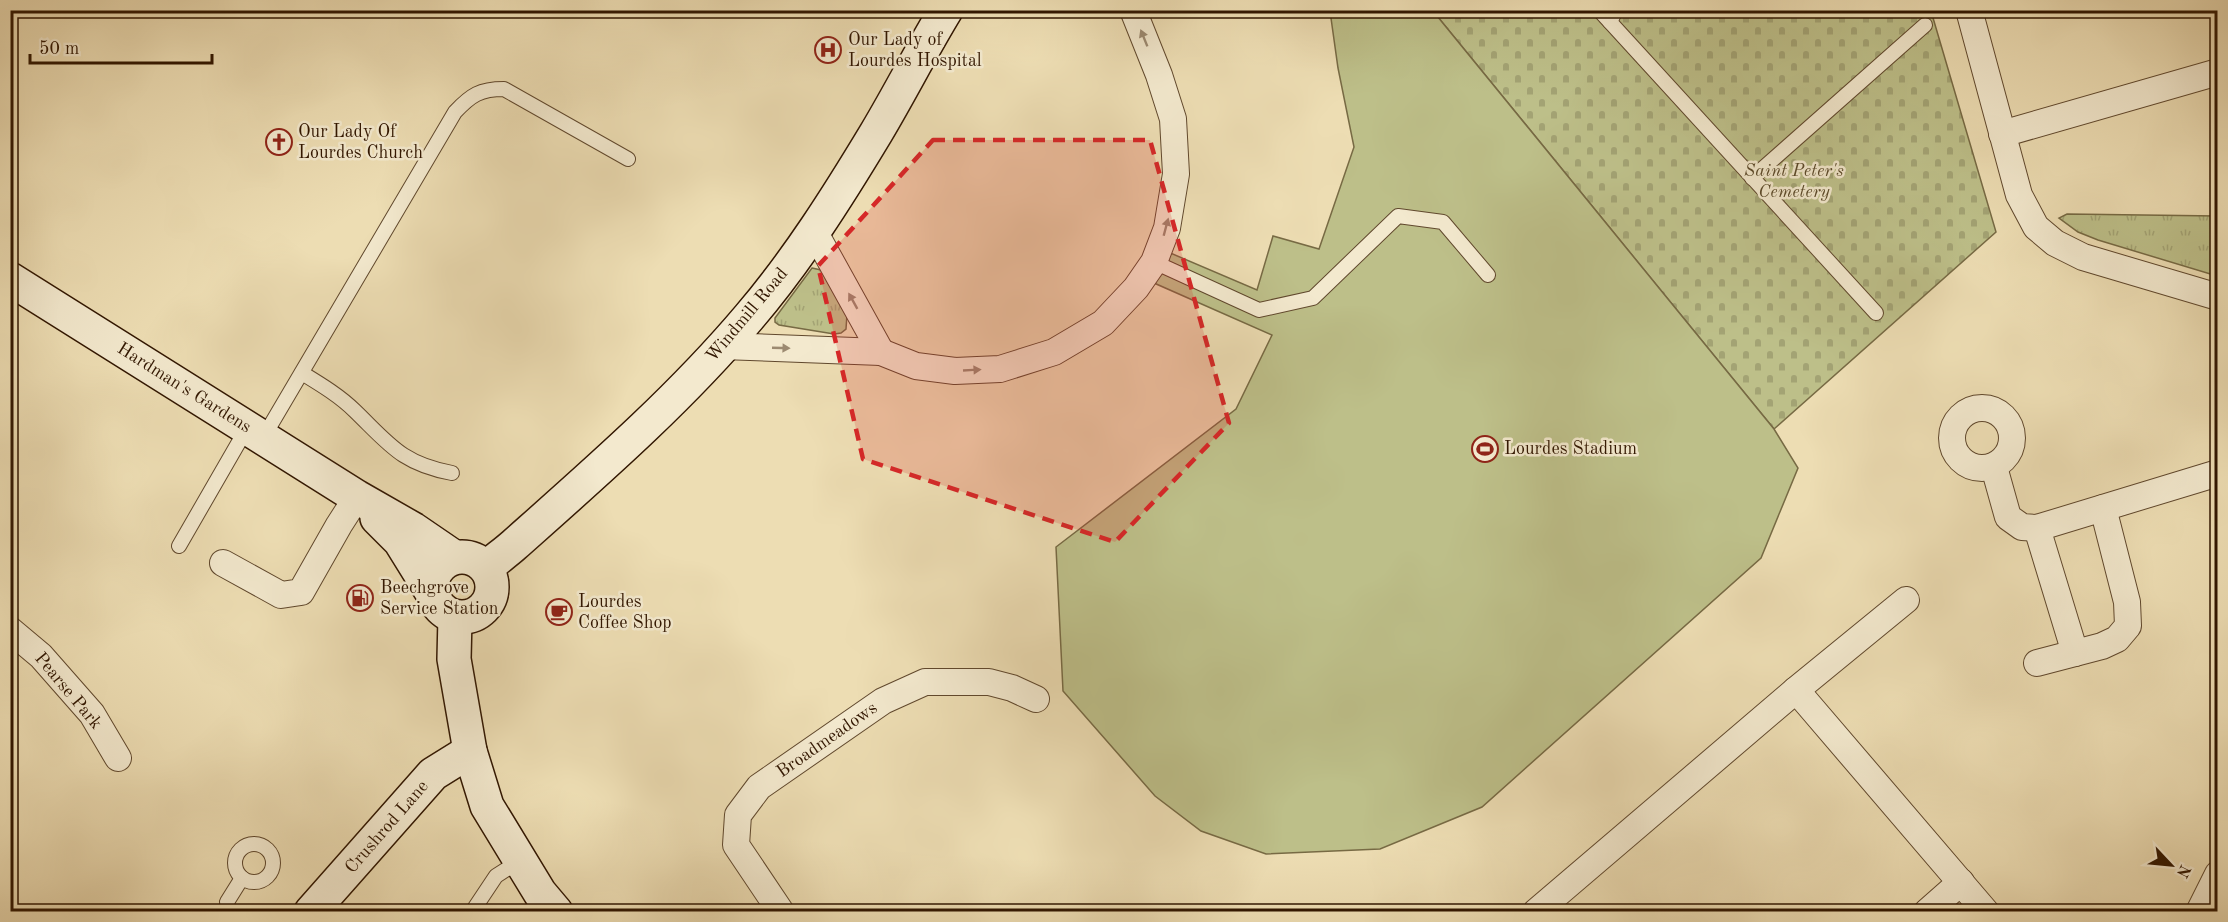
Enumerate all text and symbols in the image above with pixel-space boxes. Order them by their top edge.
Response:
scale bar [30,27,212,65]
one-way arrow [1139,29,1148,47]
place label: Our Lady of Lourdes Hospital [848,31,982,70]
hospital icon: Our Lady of Lourdes Hospital [813,35,843,65]
text: 50 m [39,40,79,58]
place label: Our Lady Of Lourdes Church [298,123,423,162]
church icon: Our Lady Of Lourdes Church [264,127,294,157]
park label: Saint Peter's Cemetery [1744,162,1844,201]
one-way arrow [1162,218,1172,236]
street label: Windmill Road [703,265,791,365]
one-way arrow [848,292,858,309]
street label: Hardman's Gardens [114,339,254,437]
one-way arrow [771,343,790,353]
one-way arrow [963,366,982,375]
sports icon: Lourdes Stadium [1470,434,1500,464]
place label: Lourdes Stadium [1504,440,1637,458]
place label: Beechgrove Service Station [380,579,499,618]
fuel station icon: Beechgrove Service Station [345,583,375,613]
place label: Lourdes Coffee Shop [578,593,672,632]
cafe icon: Lourdes Coffee Shop [544,597,574,627]
street label: Pearse Park [31,649,105,733]
street label: Broadmeadows [773,699,881,781]
street label: Crushrod Lane [342,777,432,877]
north arrow [2141,835,2201,895]
text: N [2172,862,2193,880]

